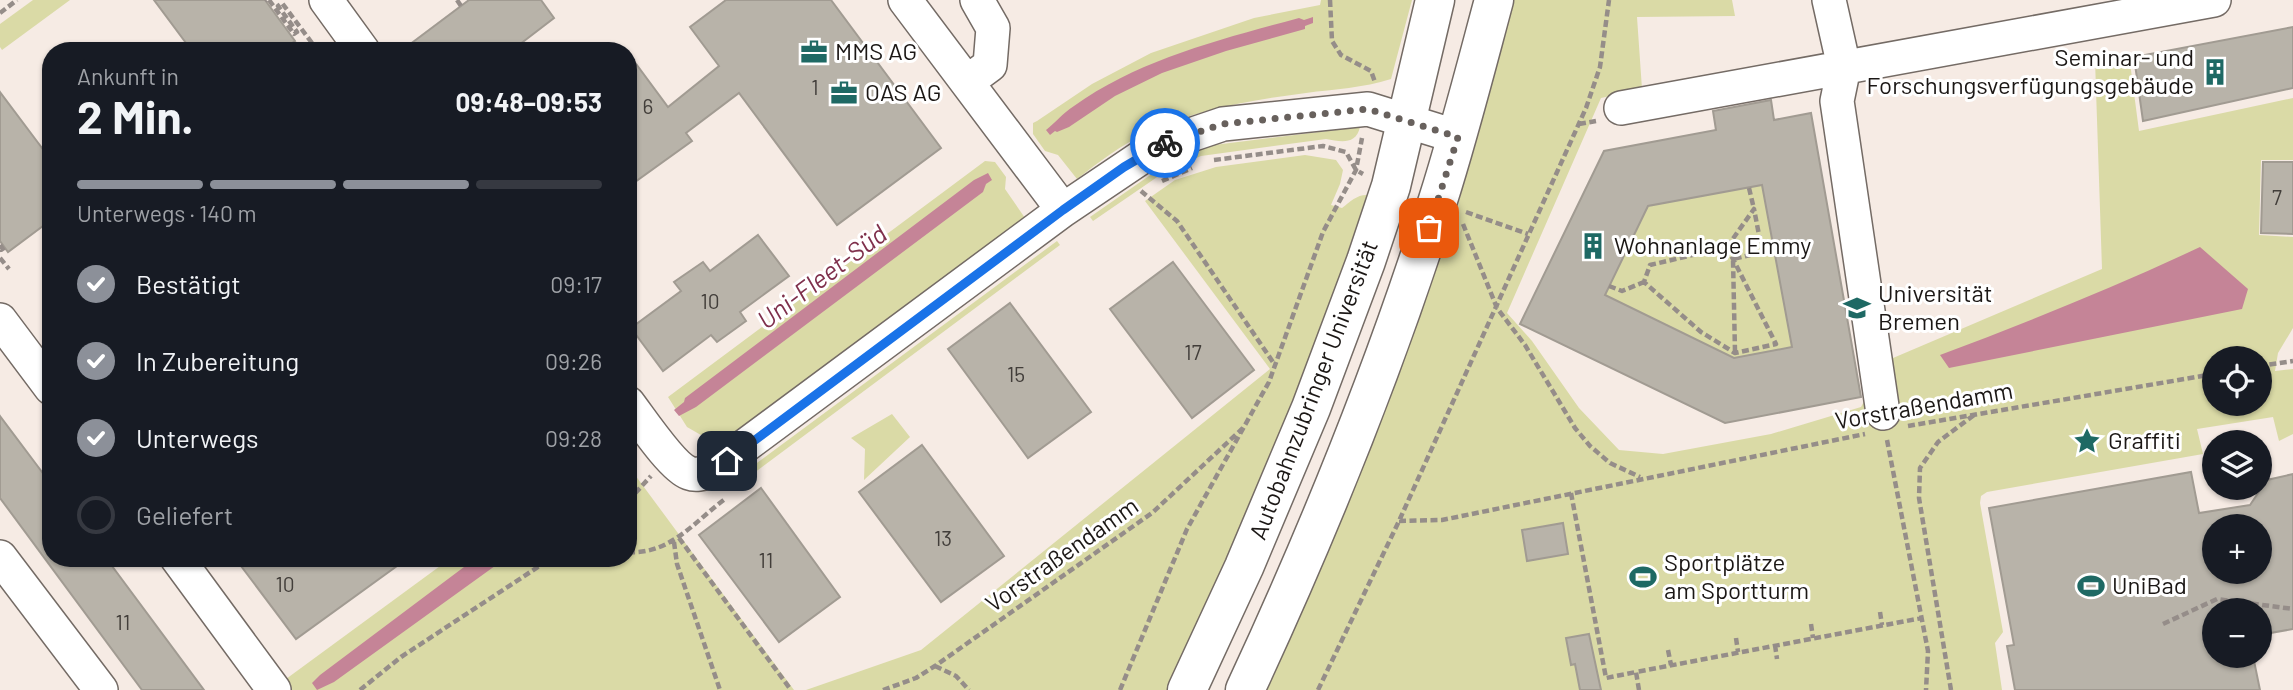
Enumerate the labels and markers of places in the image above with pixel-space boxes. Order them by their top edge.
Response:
place label: MMS AG [835,36,917,65]
office icon: MMS AG [799,37,829,67]
place label: Seminar- und Forschungsverfügungsgebäude [1866,42,2194,99]
building icon: Seminar- und Forschungsverfügungsgebäude [2200,57,2230,87]
place label: OAS AG [865,77,941,106]
office icon: OAS AG [829,78,859,108]
pin [1399,198,1459,258]
place label: Wohnanlage Emmy [1614,230,1811,259]
building icon: Wohnanlage Emmy [1578,231,1608,261]
place label: Universität Bremen [1878,278,1992,335]
school or university icon: Universität Bremen [1842,293,1872,323]
place label: Graffiti [2108,425,2181,454]
place icon: Graffiti [2072,426,2102,456]
pin [697,431,757,491]
place label: Sportplätze am Sportturm [1664,547,1809,604]
sports icon: Sportplätze am Sportturm [1628,562,1658,592]
place label: UniBad [2112,570,2187,599]
sports icon: UniBad [2076,571,2106,601]

